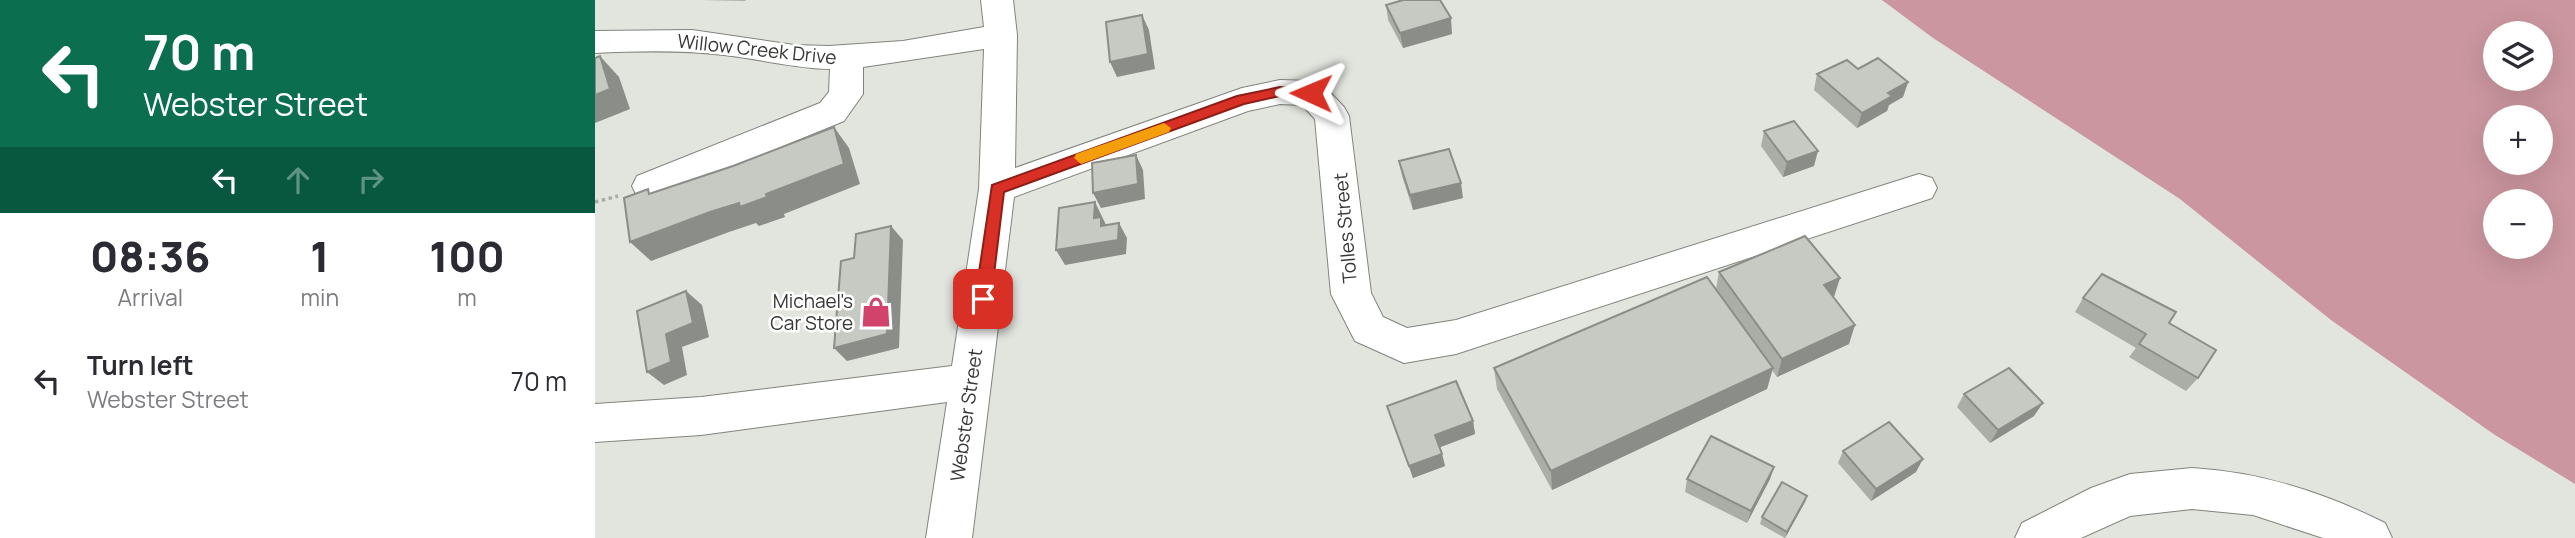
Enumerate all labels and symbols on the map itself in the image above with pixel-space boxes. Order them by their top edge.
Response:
street label: Willow Creek Drive [676,28,838,70]
position arrow [1274,56,1348,130]
street label: Tolles Street [1327,172,1363,284]
pin [953,269,1013,329]
place label: Michael's Car Store [770,288,853,336]
shop icon: Michael's Car Store [859,295,893,329]
street label: Webster Street [944,347,988,483]

